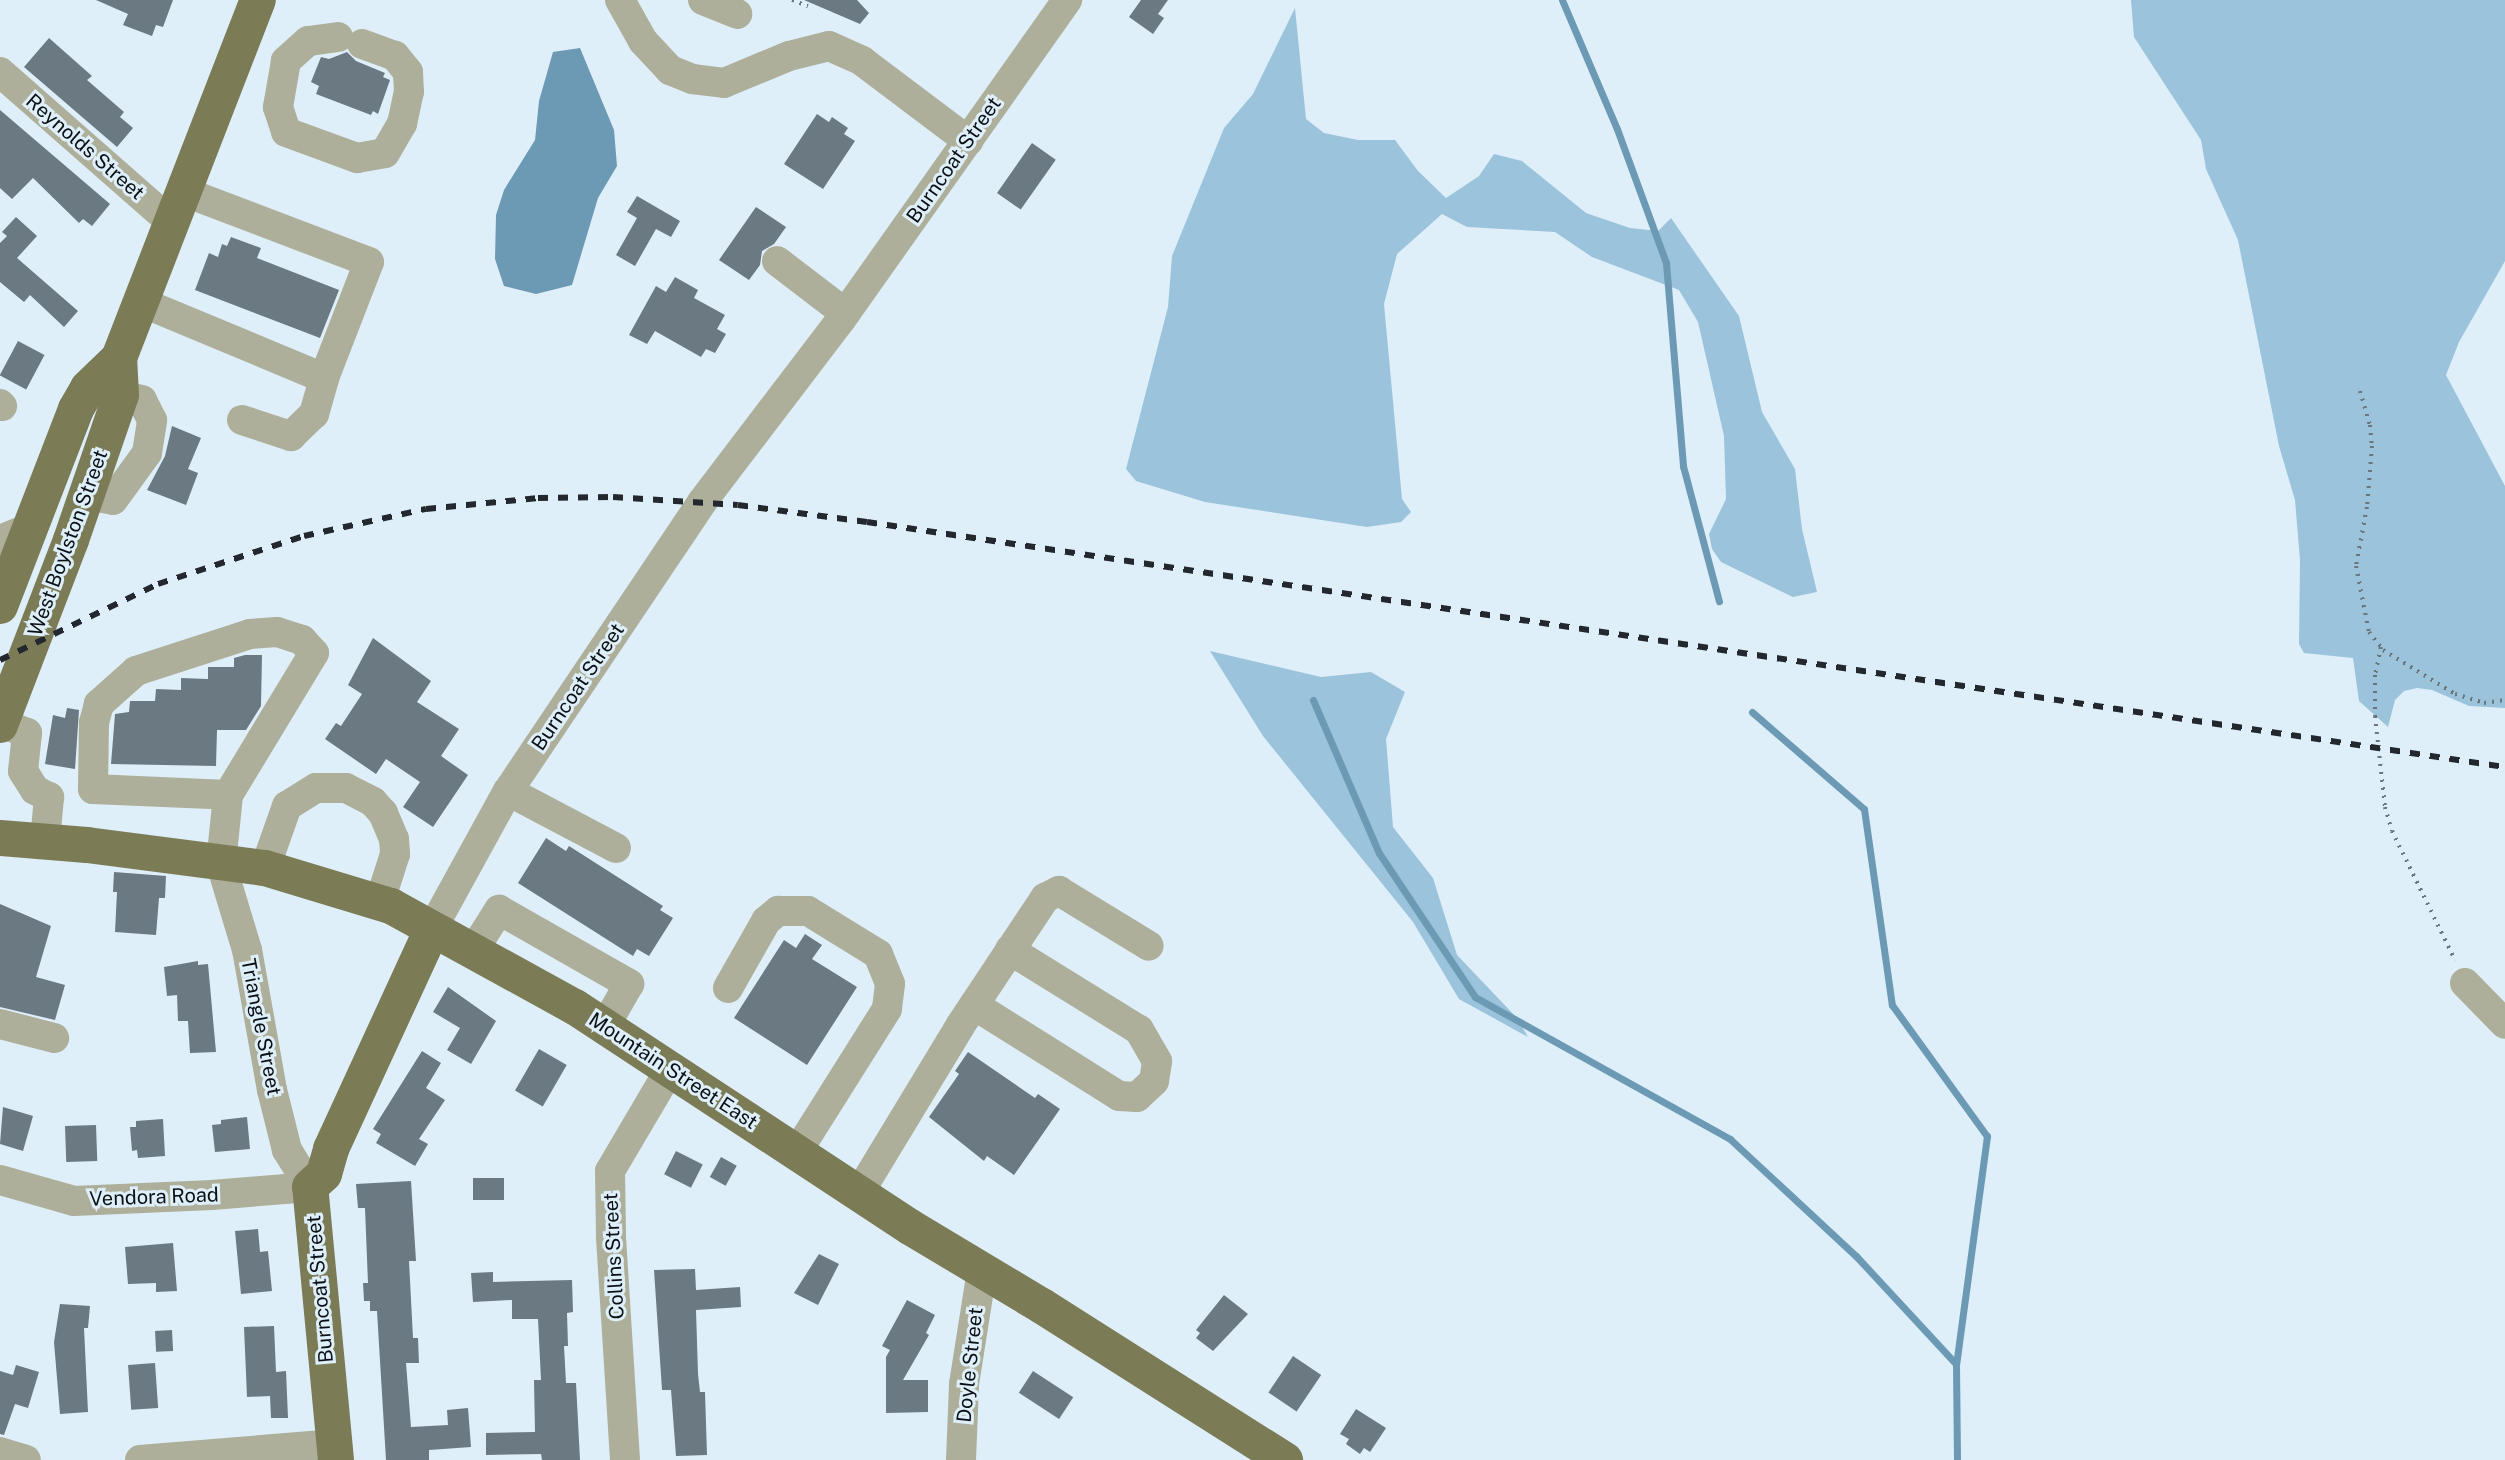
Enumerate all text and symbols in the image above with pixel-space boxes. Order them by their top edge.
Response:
street label: Reynolds Street [21,89,149,205]
street label: Burncoat Street [902,92,1006,228]
street label: West Boylston Street [23,447,113,639]
street label: Burncoat Street [527,619,629,755]
street label: Triangle Street [236,956,286,1098]
street label: Mountain Street East [584,1008,762,1134]
street label: Vendora Road [89,1183,219,1211]
street label: Collins Street [599,1192,629,1320]
street label: Burncoat Street [302,1214,338,1364]
street label: Doyle Street [952,1306,988,1424]

